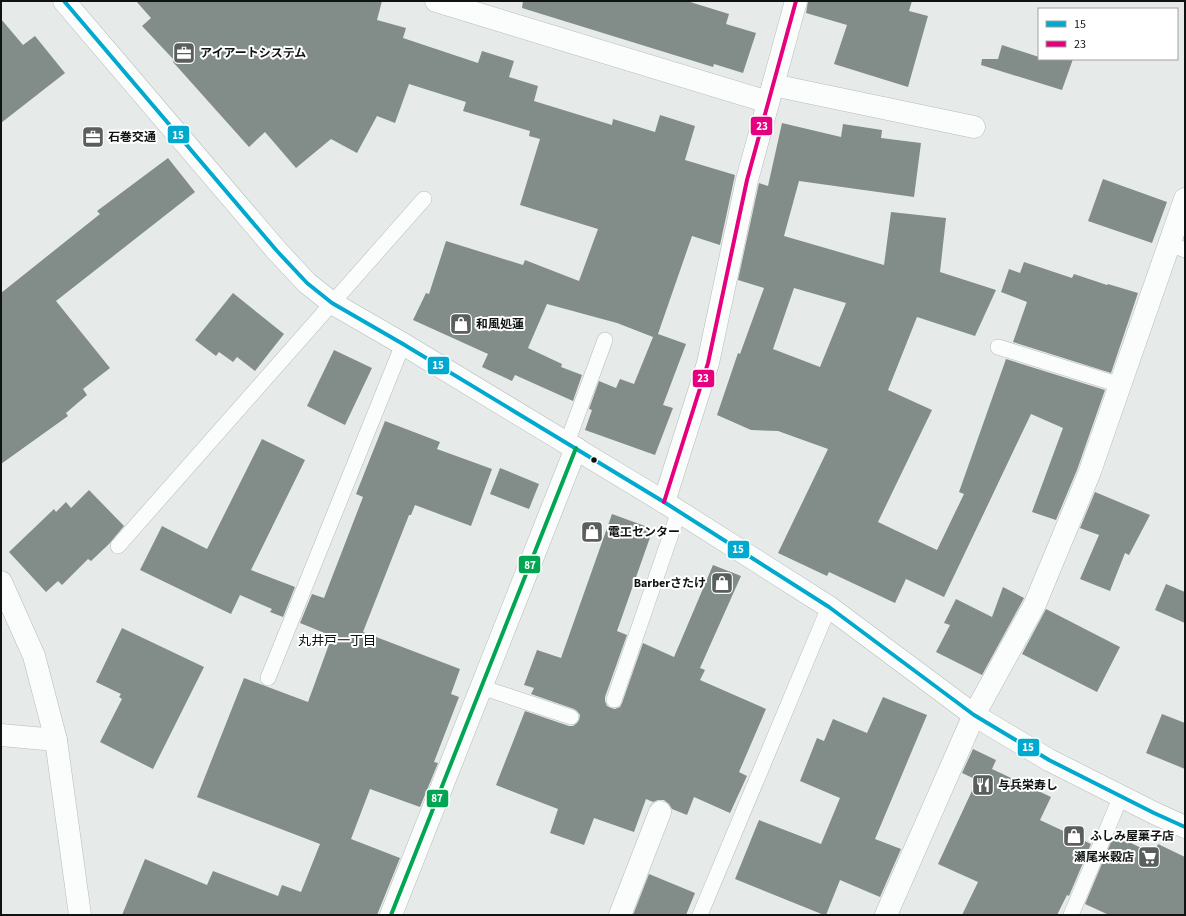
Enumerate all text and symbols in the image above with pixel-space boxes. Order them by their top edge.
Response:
legend [1038,8,1178,60]
text: 15 [1074,16,1086,33]
text: 23 [1074,36,1086,53]
office icon: アイアートシステム [171,40,197,66]
place label: アイアートシステム [200,45,306,62]
line badge: 23 [750,116,773,136]
text: 23 [756,119,768,134]
office icon: 石巻交通 [80,124,106,150]
line badge: 15 [167,125,190,144]
text: 15 [172,128,184,143]
place label: 石巻交通 [108,129,156,146]
shop icon: 和風処蓮 [448,311,474,337]
place label: 和風処蓮 [476,316,524,333]
line badge: 15 [427,356,450,375]
text: 15 [432,358,444,373]
line badge: 23 [692,369,715,388]
text: 23 [697,371,709,386]
unlabelled marker [589,455,599,465]
shop icon: 電工センター [579,519,605,545]
place label: 電工センター [608,524,680,541]
line badge: 15 [727,540,750,559]
text: 15 [732,542,744,557]
line badge: 87 [518,555,541,574]
text: 87 [524,558,536,573]
shop icon: Barberさたけ [709,570,735,596]
place label: Barberさたけ [634,575,706,592]
district label: 丸井戸一丁目 [298,632,376,650]
line badge: 15 [1017,738,1040,757]
text: 15 [1022,740,1034,755]
restaurant icon: 与兵栄寿し [970,772,996,798]
place label: 与兵栄寿し [998,777,1058,794]
line badge: 87 [426,789,449,808]
text: 87 [431,791,443,806]
shop icon: ふしみ屋菓子店 [1061,823,1087,849]
place label: ふしみ屋菓子店 [1090,828,1174,845]
supermarket icon: 瀬尾米穀店 [1136,844,1162,870]
place label: 瀬尾米穀店 [1074,849,1134,866]

